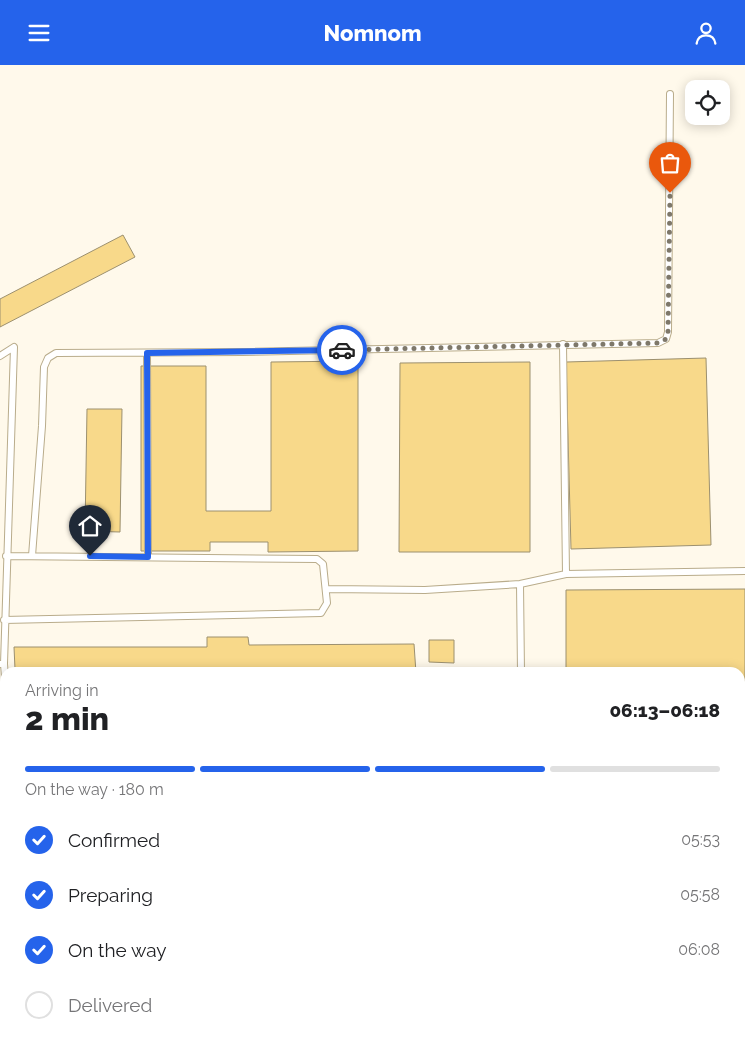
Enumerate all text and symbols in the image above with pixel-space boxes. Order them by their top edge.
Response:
icon: menu [25,19,53,47]
icon: person [692,19,720,47]
text: Nomnom [324,20,421,46]
map controls [685,80,730,125]
button: locate [685,80,730,125]
pin [649,142,691,193]
icon: bag [656,149,684,177]
courier [317,325,367,375]
icon: car [328,336,356,364]
pin [69,505,111,556]
icon: home [76,512,104,540]
text: Arriving in [25,681,99,700]
text: 06:13–06:18 [609,699,720,721]
text: 2 min [25,700,109,737]
text: On the way · 180 m [25,780,164,799]
icon: check [25,826,53,854]
text: Confirmed [68,829,160,851]
text: 05:53 [681,830,720,849]
icon: check [25,881,53,909]
text: Preparing [68,884,153,906]
text: 05:58 [680,885,720,904]
icon: check [25,936,53,964]
text: On the way [68,939,167,961]
text: 06:08 [678,940,720,959]
text: Delivered [68,994,152,1016]

